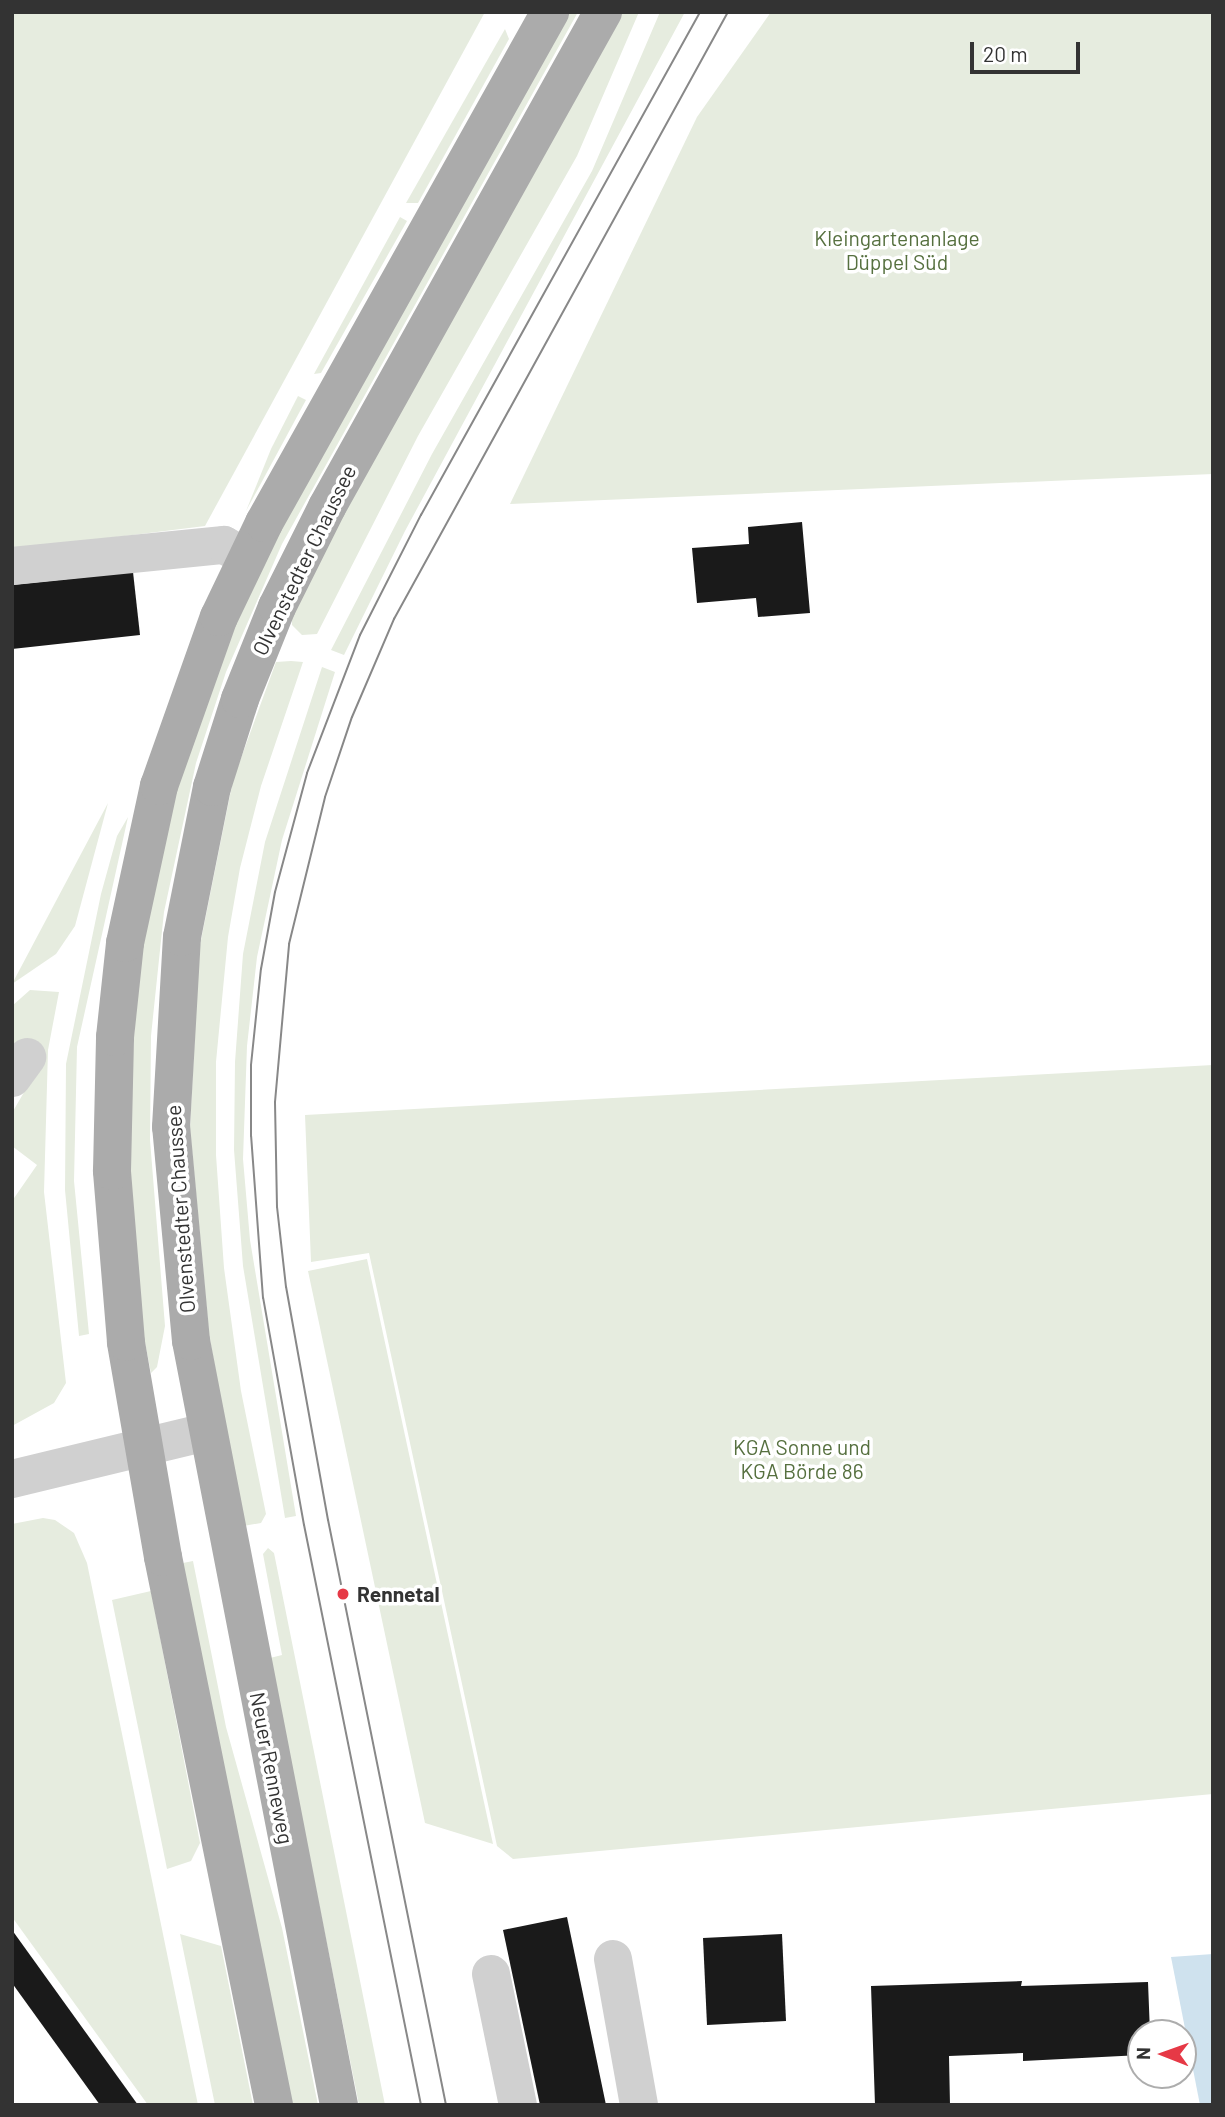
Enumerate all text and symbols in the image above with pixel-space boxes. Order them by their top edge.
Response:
scale bar [973,28,1083,72]
text: 20 m [983,41,1028,66]
park label: Kleingartenanlage Düppel Süd [814,225,980,275]
street label: Olvenstedter Chaussee [247,461,361,659]
street label: Olvenstedter Chaussee [160,1104,200,1314]
park label: KGA Sonne und KGA Börde 86 [733,1434,871,1484]
place label: Rennetal [357,1581,440,1607]
marker: Rennetal [335,1586,351,1602]
street label: Neuer Renneweg [245,1690,299,1846]
north arrow [1127,2019,1197,2089]
text: N [1131,2047,1154,2060]

